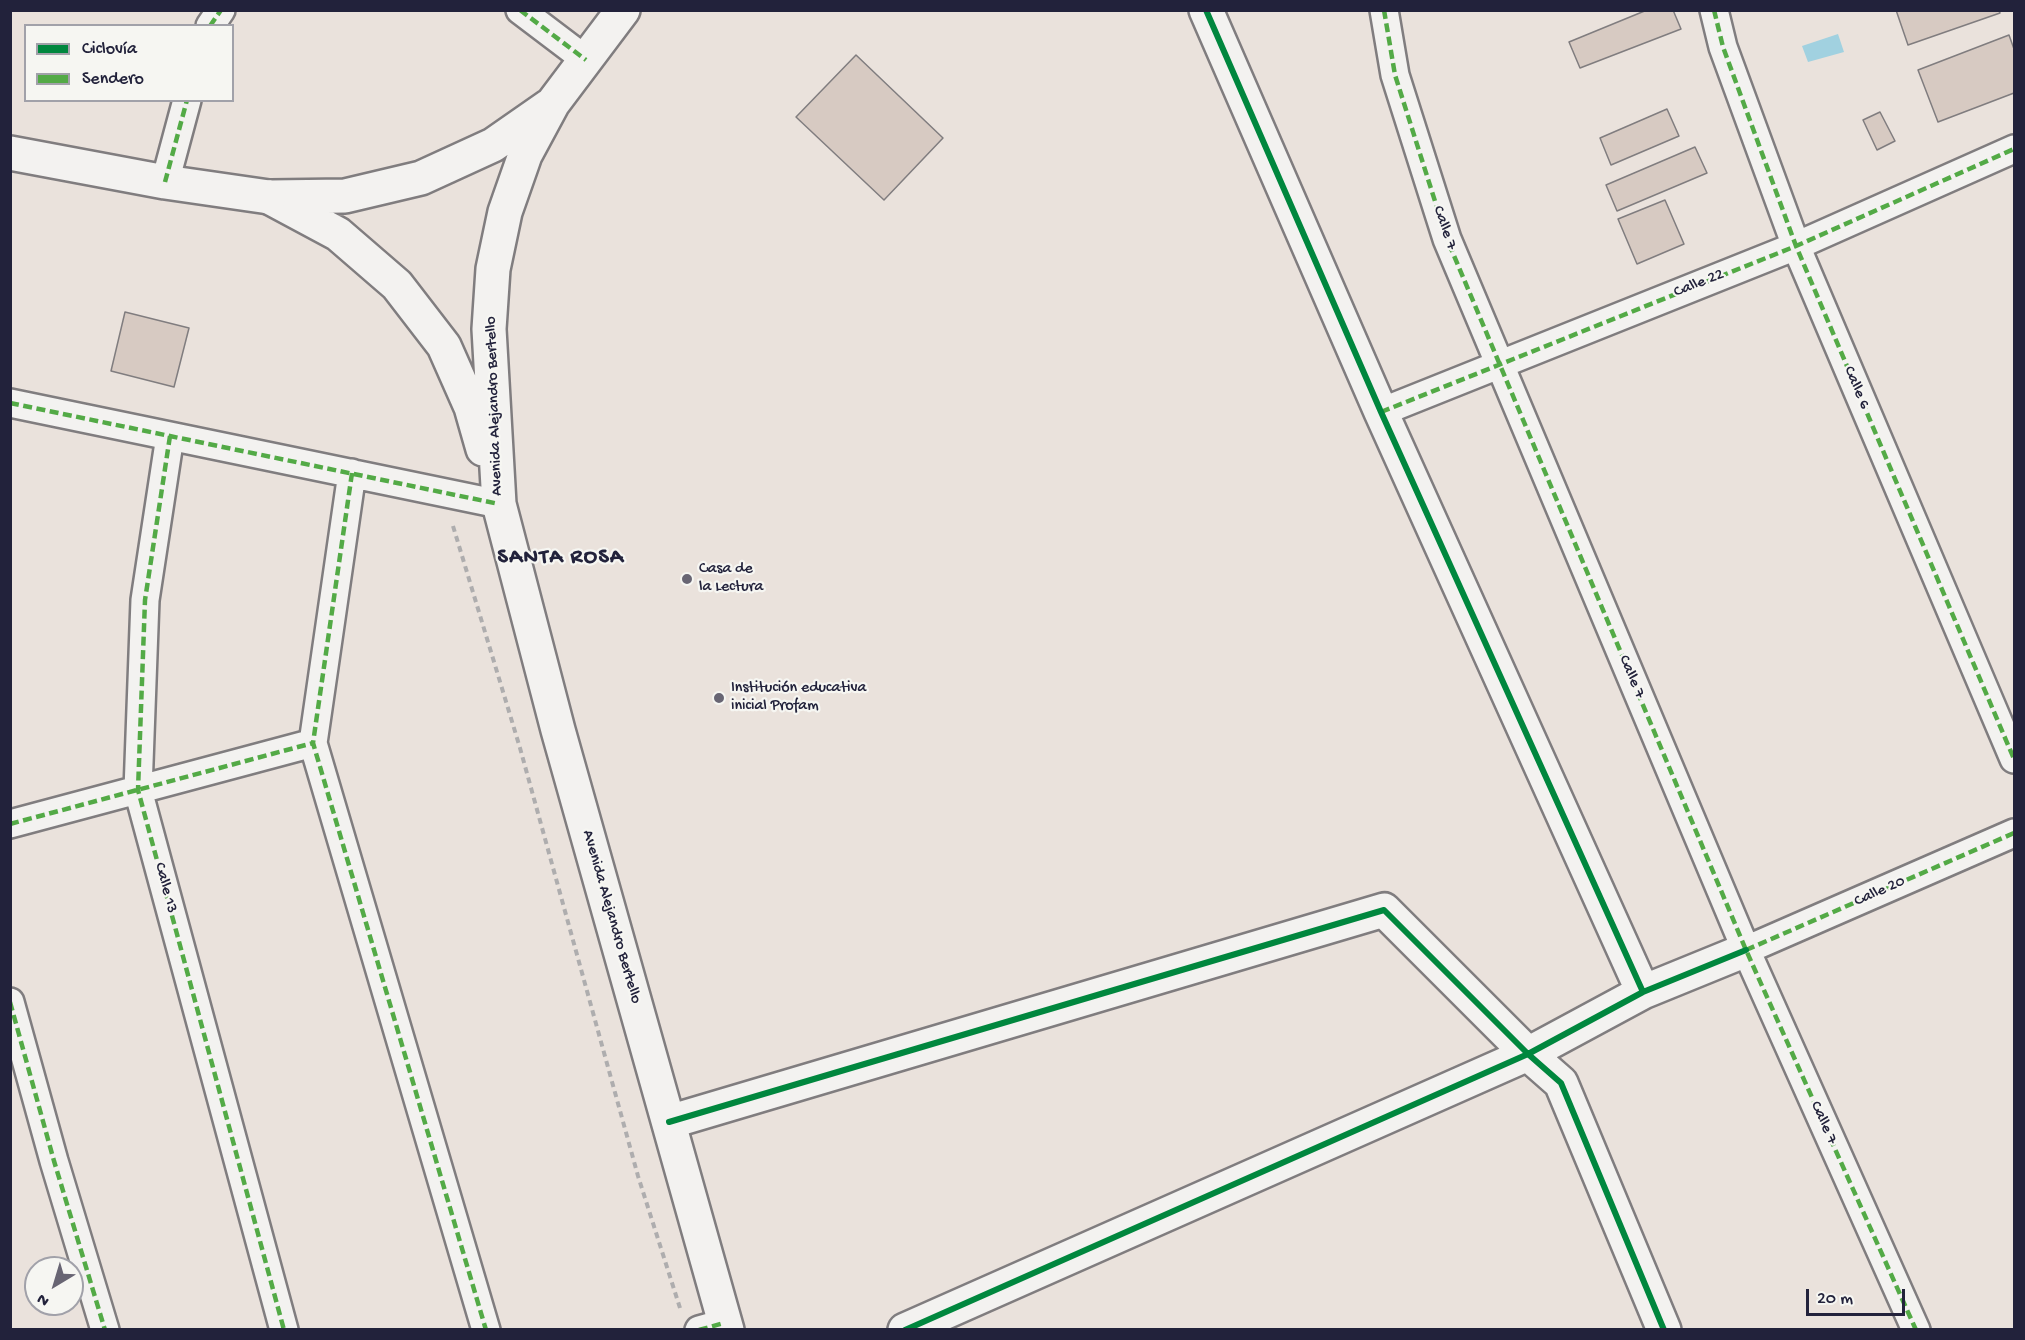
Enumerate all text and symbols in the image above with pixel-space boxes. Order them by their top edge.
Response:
legend [24,24,234,102]
text: Ciclovía [82,39,137,60]
text: Sendero [82,69,144,90]
street label: Calle 7 [1428,204,1460,252]
street label: Calle 22 [1671,265,1727,303]
street label: Avenida Alejandro Bertello [482,316,508,496]
street label: Calle 6 [1838,364,1874,412]
district label: SANTA ROSA [497,546,625,572]
place label: Casa de la Lectura [699,560,763,598]
marker: Casa de la Lectura [680,572,694,586]
street label: Calle 7 [1613,653,1649,701]
place label: Institución educativa inicial Profam [731,679,866,717]
marker: Institución educativa inicial Profam [712,691,726,705]
street label: Avenida Alejandro Bertello [577,828,645,1006]
street label: Calle 13 [149,861,181,915]
street label: Calle 20 [1852,872,1908,912]
street label: Calle 7 [1805,1099,1841,1147]
north arrow [24,1256,84,1316]
scale bar [1809,1277,1908,1315]
text: N [34,1288,54,1310]
text: 20 m [1817,1289,1853,1310]

